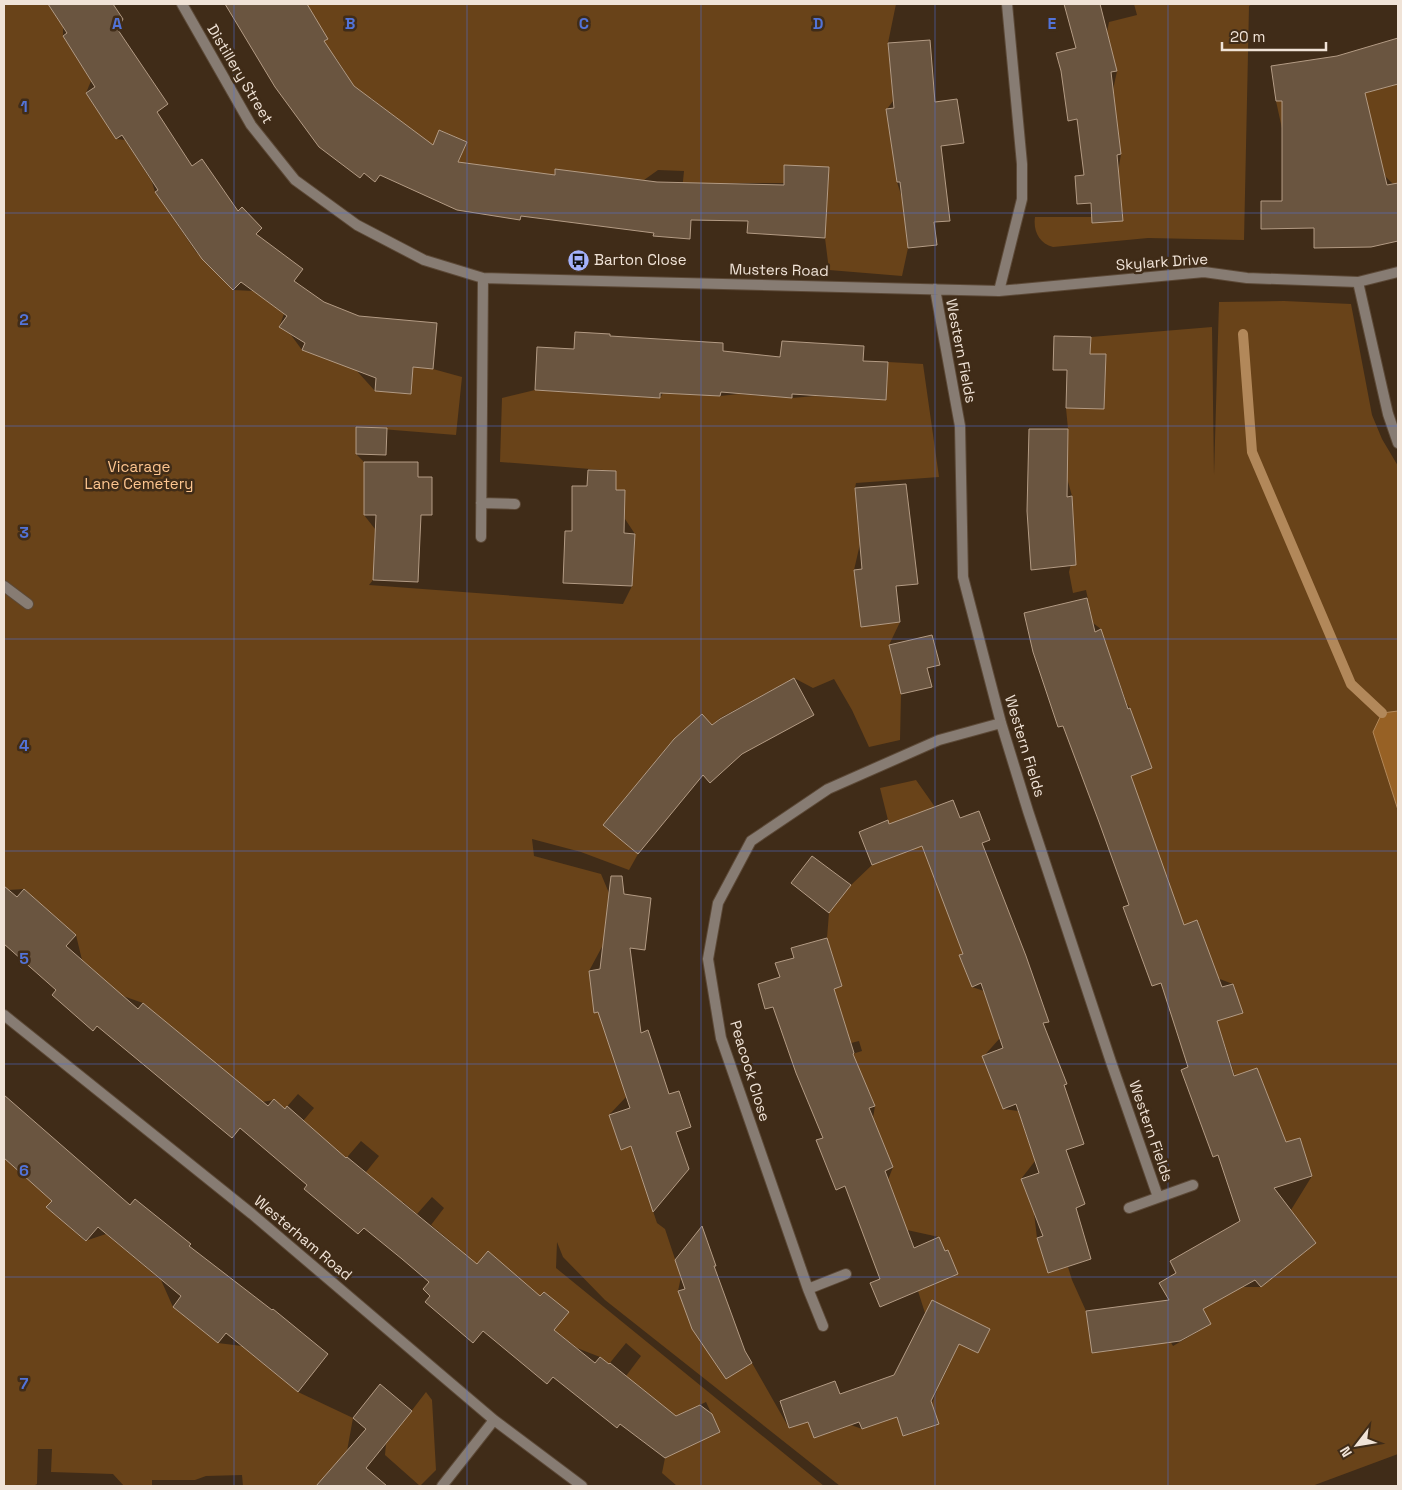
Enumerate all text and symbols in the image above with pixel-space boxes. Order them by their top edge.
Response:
text: A [112,13,122,34]
text: B [345,13,355,34]
text: C [579,13,589,34]
text: D [813,13,823,34]
text: E [1048,13,1057,34]
scale bar [1222,20,1326,52]
street label: Distillery Street [203,21,278,127]
text: 20 m [1230,27,1265,46]
text: 1 [20,96,28,117]
bus stop icon: Barton Close [566,248,590,272]
street label: Skylark Drive [1115,249,1209,274]
place label: Barton Close [594,250,687,269]
street label: Musters Road [729,259,829,280]
street label: Western Fields [942,297,981,405]
text: 2 [19,309,29,330]
park label: Vicarage Lane Cemetery [84,457,194,493]
text: 3 [19,522,29,543]
street label: Western Fields [1001,693,1050,799]
text: 4 [19,735,29,756]
text: 5 [19,948,29,969]
street label: Peacock Close [726,1018,775,1124]
street label: Western Fields [1125,1078,1178,1184]
text: 6 [19,1160,29,1181]
street label: Westerham Road [250,1191,356,1284]
text: 7 [20,1373,29,1394]
north arrow [1332,1420,1382,1470]
text: N [1336,1443,1356,1460]

